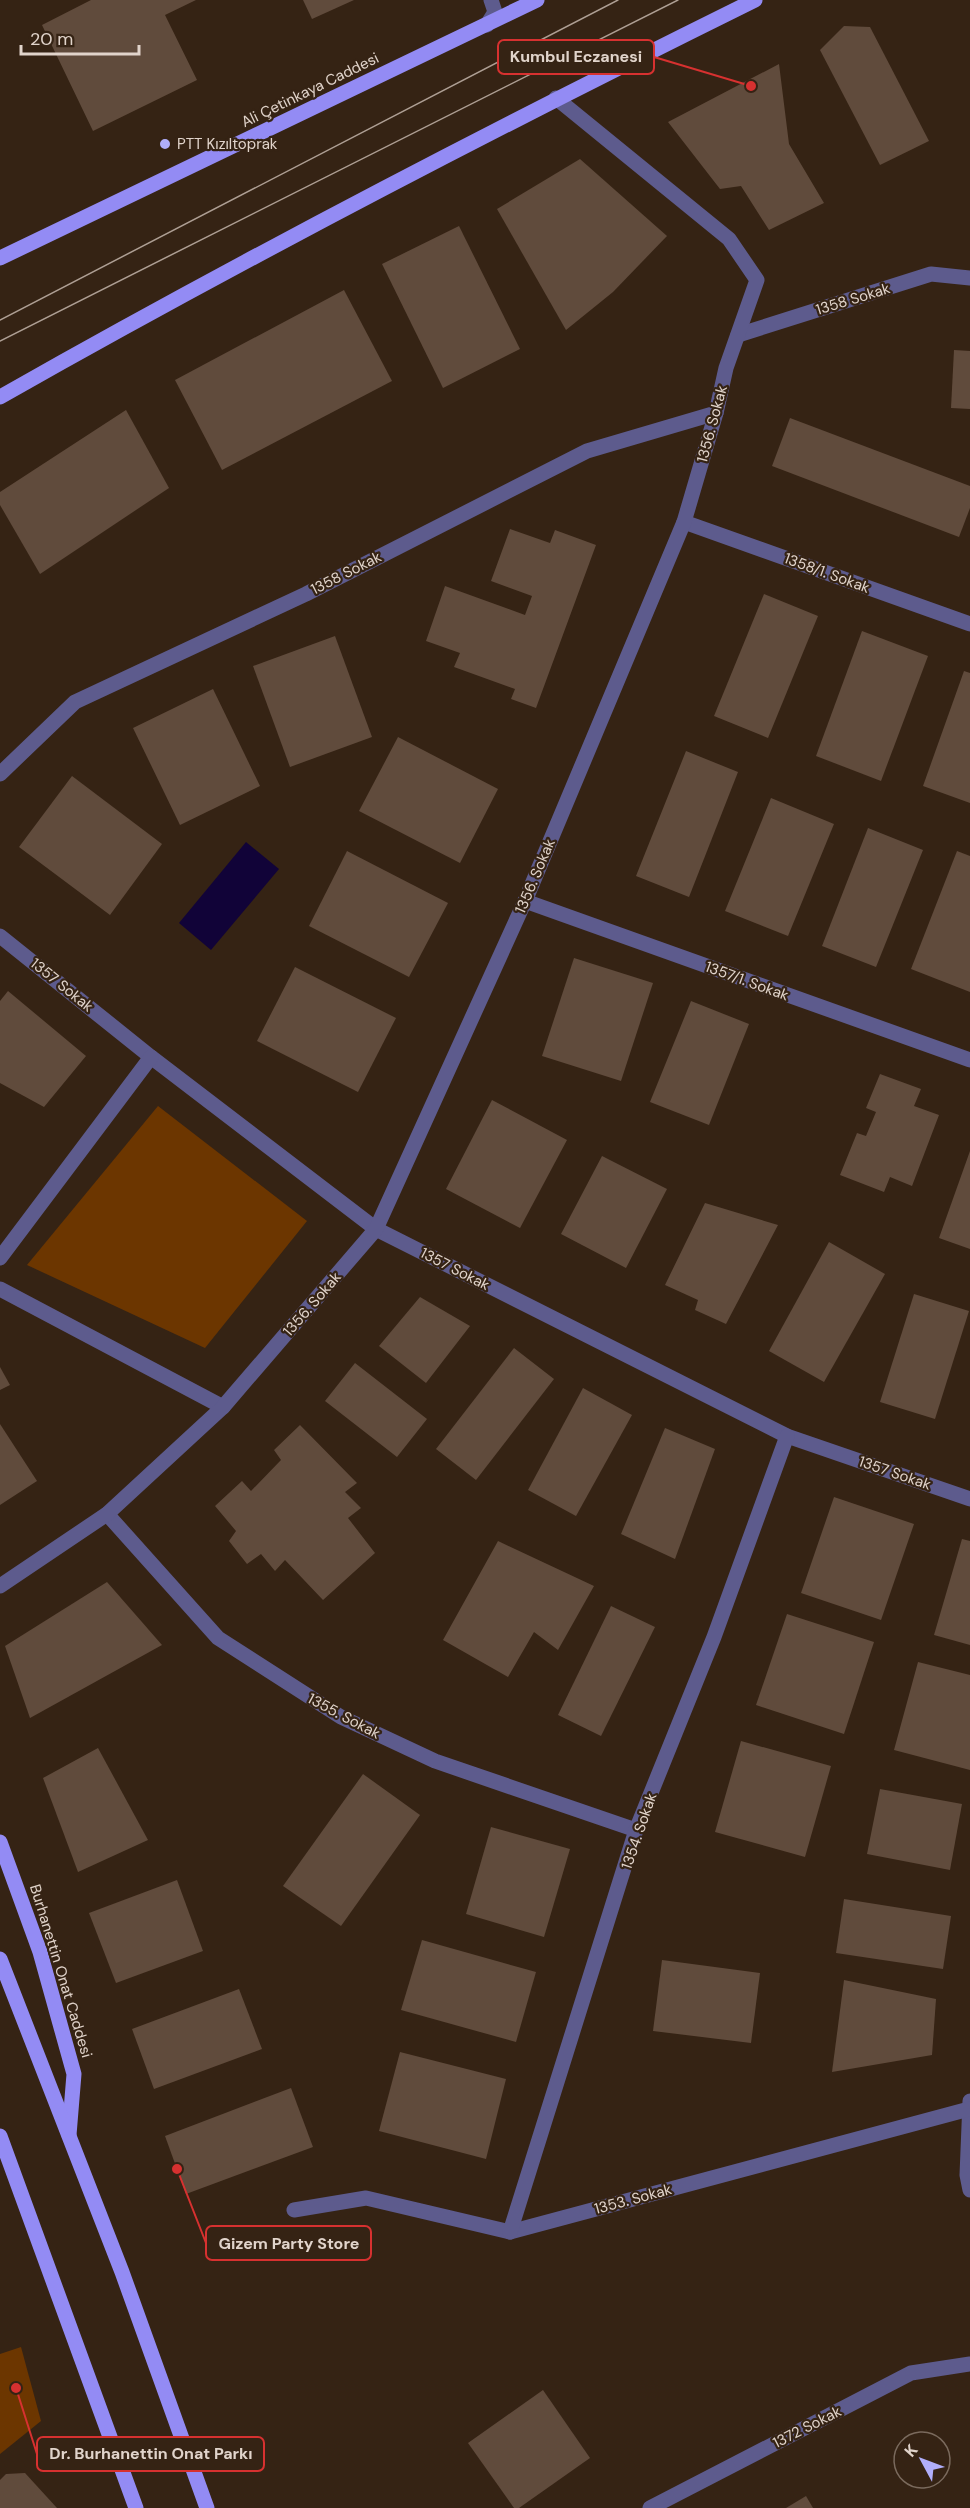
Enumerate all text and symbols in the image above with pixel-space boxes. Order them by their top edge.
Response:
scale bar [21,18,140,56]
text: 20 m [30,27,73,51]
callout: Kumbul Eczanesi [498,40,654,74]
text: Kumbul Eczanesi [510,46,642,67]
street label: Ali Çetinkaya Caddesi [238,48,382,132]
place label: PTT Kızıltoprak [177,134,278,154]
marker: PTT Kızıltoprak [158,137,172,151]
street label: 1358 Sokak [813,278,893,320]
street label: 1356. Sokak [692,383,732,465]
street label: 1358 Sokak [307,546,385,599]
street label: 1358/1. Sokak [781,548,873,598]
street label: 1356. Sokak [510,835,560,916]
street label: 1357 Sokak [26,954,98,1017]
street label: 1357/1. Sokak [702,957,792,1006]
street label: 1357 Sokak [417,1243,493,1295]
street label: 1356. Sokak [278,1267,346,1340]
street label: 1357 Sokak [856,1451,934,1495]
street label: 1355. Sokak [304,1688,384,1744]
street label: 1354. Sokak [617,1790,662,1872]
street label: Burhanettin Onat Caddesi [25,1882,97,2060]
street label: 1353. Sokak [592,2179,674,2219]
callout: Gizem Party Store [206,2226,371,2260]
text: Gizem Party Store [219,2233,359,2254]
street label: 1372 Sokak [769,2401,845,2453]
north arrow [892,2430,952,2490]
callout: Dr. Burhanettin Onat Parkı [37,2437,264,2471]
text: K [900,2439,923,2461]
text: Dr. Burhanettin Onat Parkı [49,2443,253,2464]

